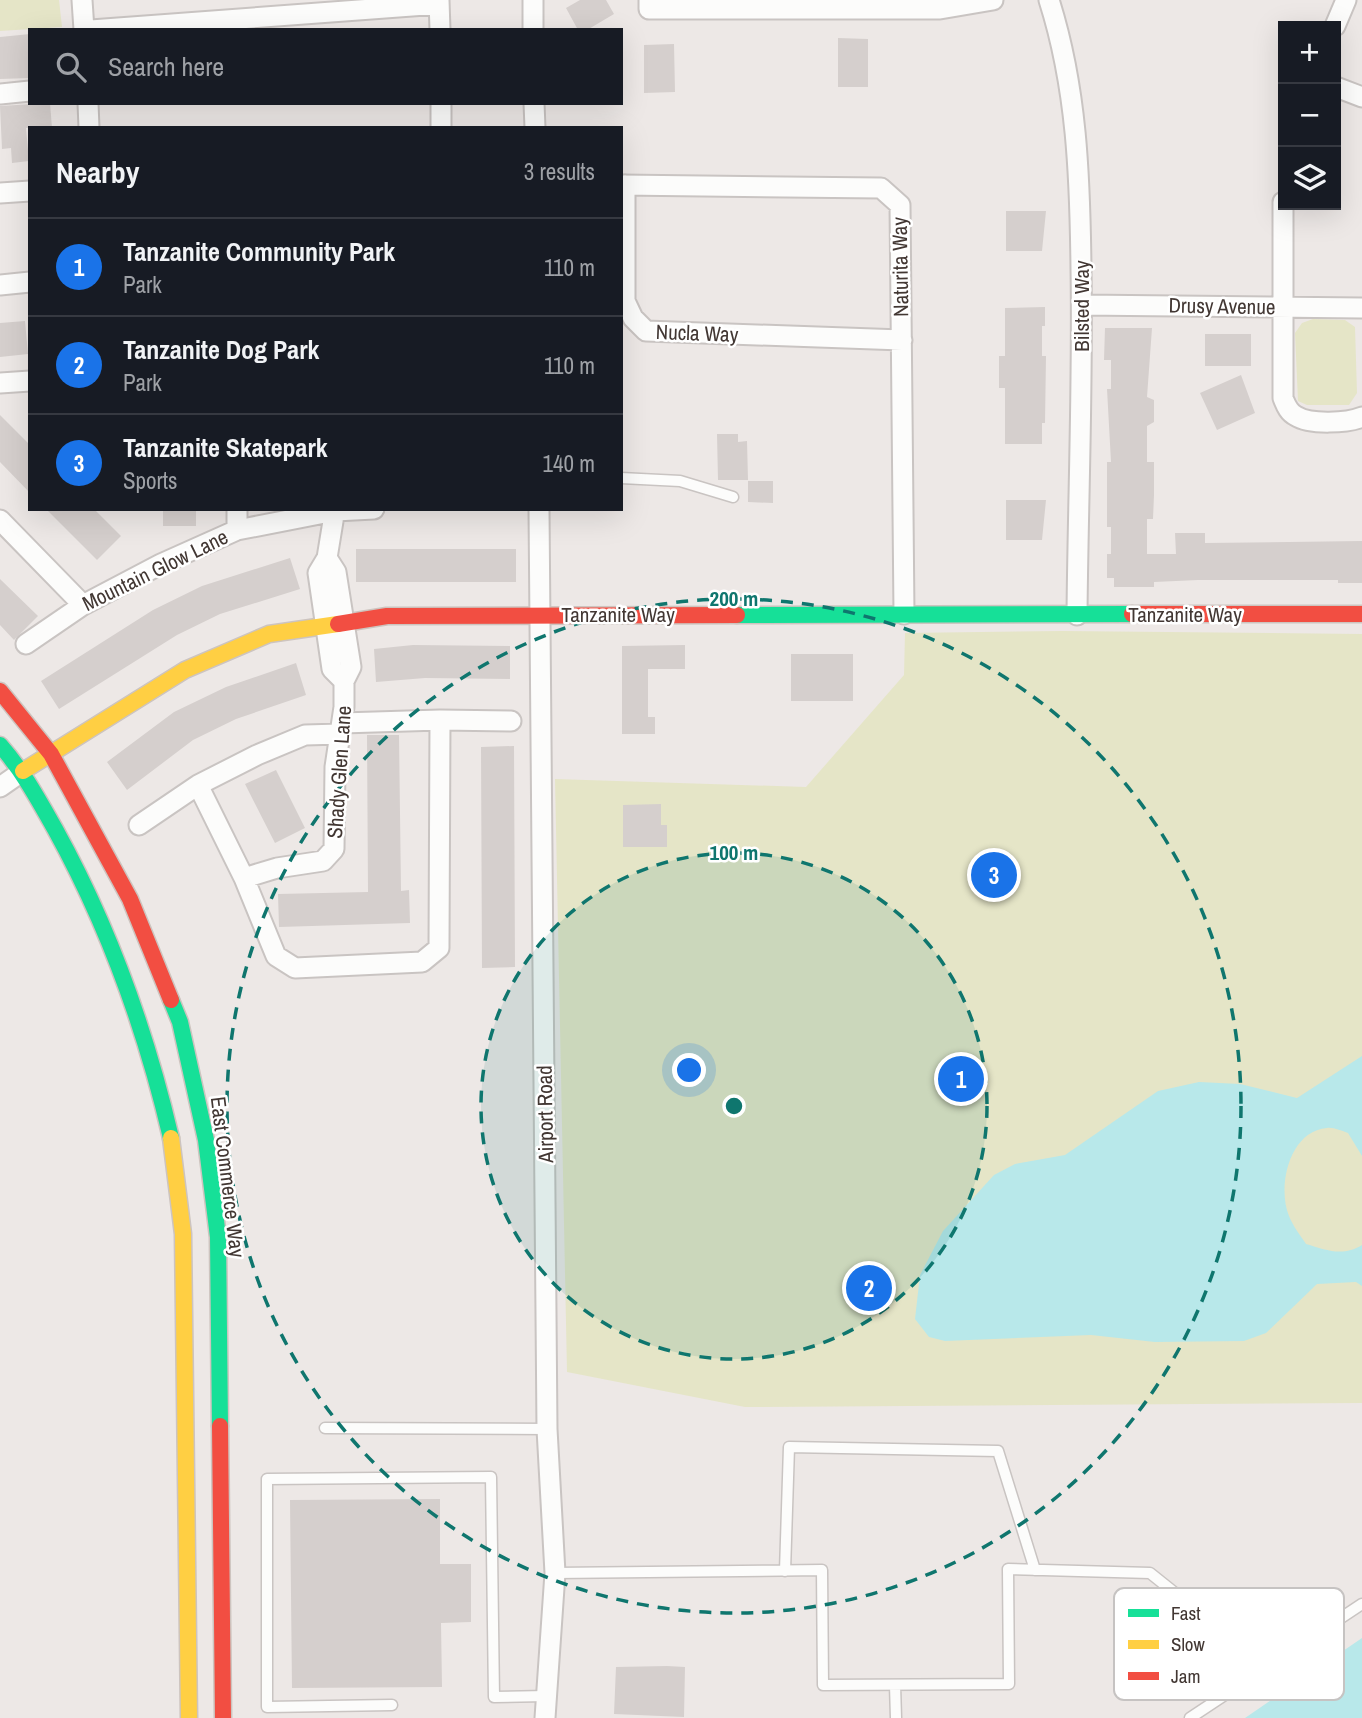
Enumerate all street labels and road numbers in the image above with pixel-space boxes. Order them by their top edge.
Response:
street label: Naturita Way [885,216,915,317]
street label: Bilsted Way [1067,260,1096,352]
street label: Drusy Avenue [1168,291,1276,321]
street label: Nucla Way [655,317,739,349]
street label: Mountain Glow Lane [77,522,233,618]
street label: Tanzanite Way [561,600,675,629]
street label: Tanzanite Way [1128,600,1242,629]
street label: Shady Glen Lane [320,705,358,839]
street label: Airport Road [530,1065,560,1164]
street label: East Commerce Way [204,1095,252,1260]

